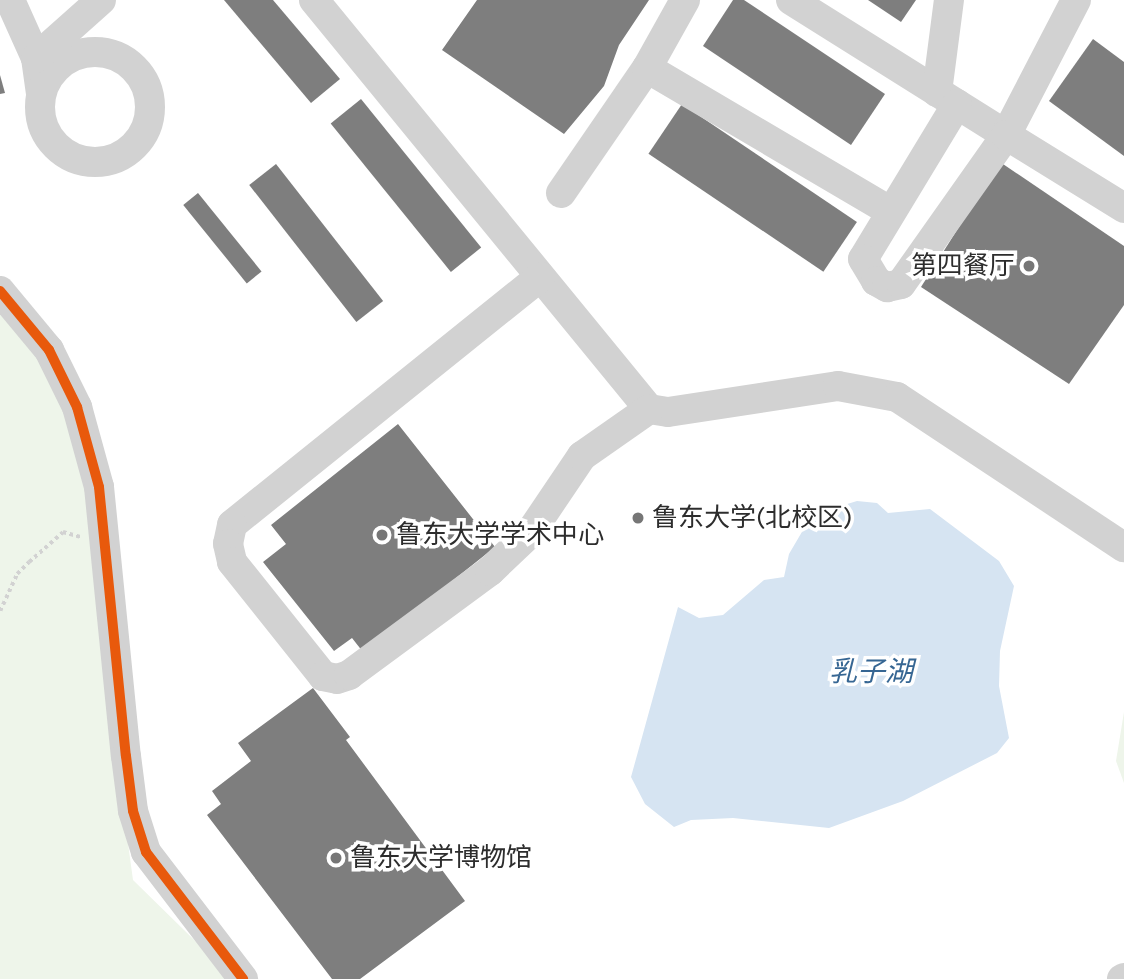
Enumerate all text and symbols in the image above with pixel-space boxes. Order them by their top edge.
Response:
place label: 第四餐厅 [911,250,1015,282]
marker: 第四餐厅 [1021,258,1037,274]
place label: 鲁东大学(北校区) [652,502,852,534]
marker: 鲁东大学(北校区) [630,510,646,526]
place label: 鲁东大学学术中心 [396,519,604,551]
marker: 鲁东大学学术中心 [374,527,390,543]
water label: 乳子湖 [829,655,913,689]
place label: 鲁东大学博物馆 [350,842,532,874]
marker: 鲁东大学博物馆 [328,850,344,866]

